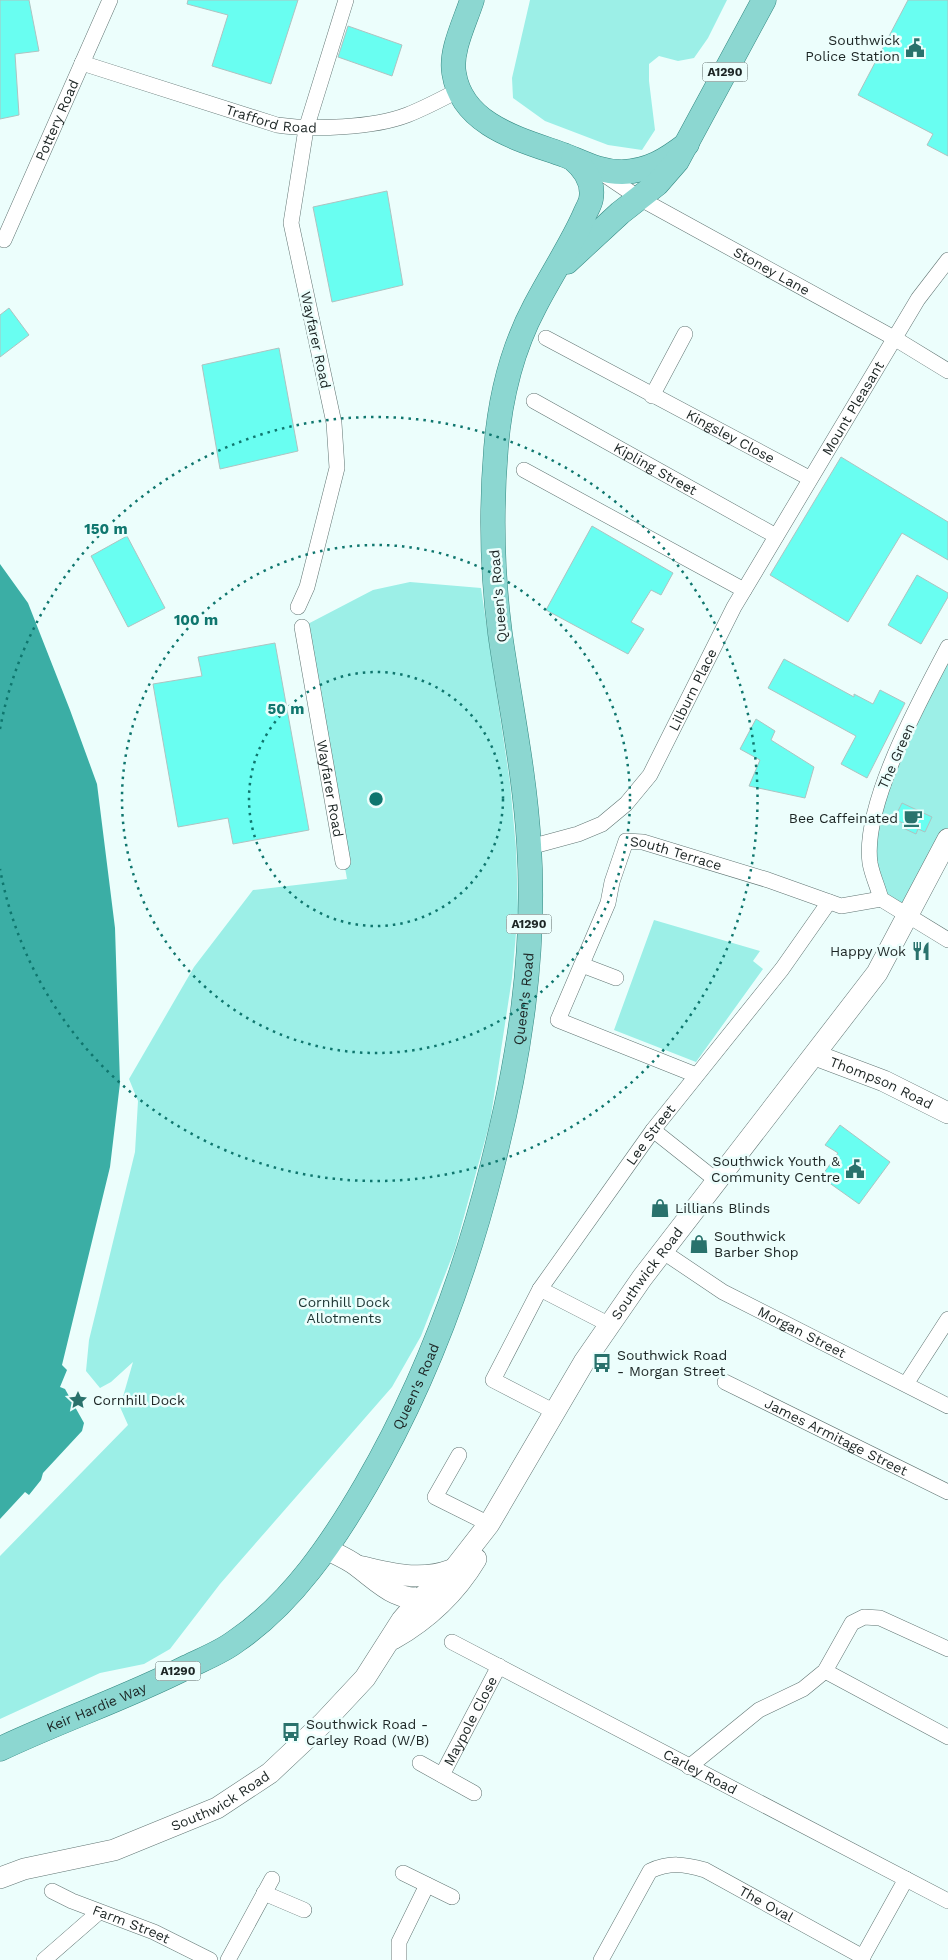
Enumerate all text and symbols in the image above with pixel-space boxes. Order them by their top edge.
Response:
place label: Southwick Police Station [805,32,900,64]
public building icon: Southwick Police Station [904,37,926,59]
road number: A1290 [702,62,748,82]
street label: Pottery Road [32,77,82,163]
street label: Trafford Road [224,101,317,136]
street label: Stoney Lane [731,244,813,298]
street label: Wayfarer Road [298,290,334,390]
street label: Mount Pleasant [819,358,887,458]
street label: Kingsley Close [684,406,777,466]
street label: Kipling Street [611,439,700,498]
text: 150 m [84,520,128,538]
street label: Queen's Road [486,549,510,643]
text: 100 m [174,611,218,629]
street label: Lilburn Place [665,646,720,733]
text: 50 m [268,700,304,718]
street label: The Green [874,721,918,791]
street label: Wayfarer Road [314,739,347,839]
centre of rings [367,790,385,808]
cafe icon: Bee Caffeinated [902,807,924,829]
place label: Bee Caffeinated [789,810,898,826]
street label: South Terrace [629,833,724,874]
road number: A1290 [506,914,552,934]
restaurant icon: Happy Wok [910,940,932,962]
place label: Happy Wok [830,943,906,959]
street label: Queen's Road [510,952,537,1046]
street label: Thompson Road [828,1053,936,1112]
street label: Lee Street [623,1101,678,1168]
place label: Southwick Youth & Community Centre [711,1153,840,1185]
public building icon: Southwick Youth & Community Centre [844,1158,866,1180]
shop icon: Lillians Blinds [649,1197,671,1219]
place label: Lillians Blinds [675,1200,770,1216]
street label: Southwick Road [608,1224,686,1323]
place label: Southwick Barber Shop [714,1228,799,1260]
shop icon: Southwick Barber Shop [688,1233,710,1255]
park label: Cornhill Dock Allotments [298,1294,390,1326]
street label: Morgan Street [755,1303,849,1361]
street label: Queen's Road [389,1341,442,1432]
place label: Southwick Road - Morgan Street [617,1347,727,1379]
bus stop icon: Southwick Road - Morgan Street [591,1352,613,1374]
place icon: Cornhill Dock [67,1389,89,1411]
place label: Cornhill Dock [93,1392,185,1408]
street label: James Armitage Street [762,1395,910,1479]
road number: A1290 [156,1662,200,1680]
street label: Maypole Close [440,1673,500,1768]
street label: Keir Hardie Way [44,1679,150,1735]
place label: Southwick Road - Carley Road (W/B) [306,1716,429,1748]
bus stop icon: Southwick Road - Carley Road (W/B) [280,1721,302,1743]
street label: Carley Road [661,1746,740,1797]
street label: Southwick Road [169,1768,273,1834]
street label: The Oval [736,1882,797,1925]
street label: Farm Street [90,1902,173,1947]

